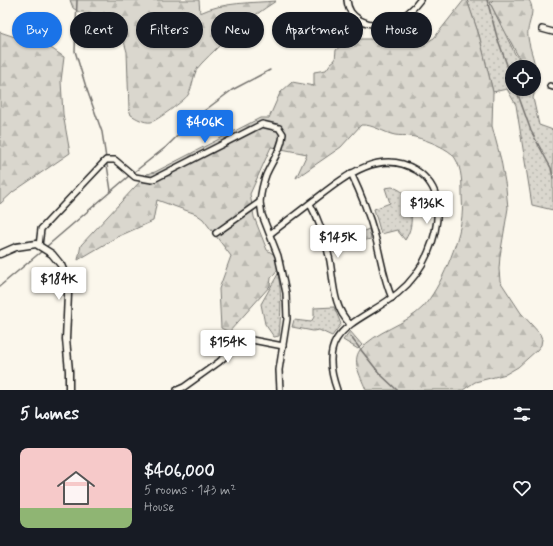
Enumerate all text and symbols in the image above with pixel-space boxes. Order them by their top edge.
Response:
chip: Buy [12,12,62,48]
chip: Rent [70,12,128,48]
chip: Filters [136,12,203,48]
chip: New [211,12,264,48]
chip: Apartment [272,12,363,48]
chip: House [371,12,432,48]
map controls [505,60,541,96]
button: locate [505,60,541,96]
pin: $406K [177,110,233,144]
text: $406K [186,114,224,131]
pin: $136K [399,191,455,225]
text: $136K [410,195,444,212]
pin: $145K [310,225,366,259]
text: $145K [319,229,357,246]
pin: $184K [31,267,87,301]
text: $184K [40,271,78,288]
pin: $154K [200,330,256,364]
text: $154K [209,334,247,351]
text: 5 homes [20,403,79,425]
icon: filters [511,403,533,425]
text: $406,000 [144,460,215,482]
icon: home [52,464,100,512]
icon: heart [511,477,533,499]
text: 5 rooms · 143 m² [144,482,236,499]
text: House [144,499,175,516]

